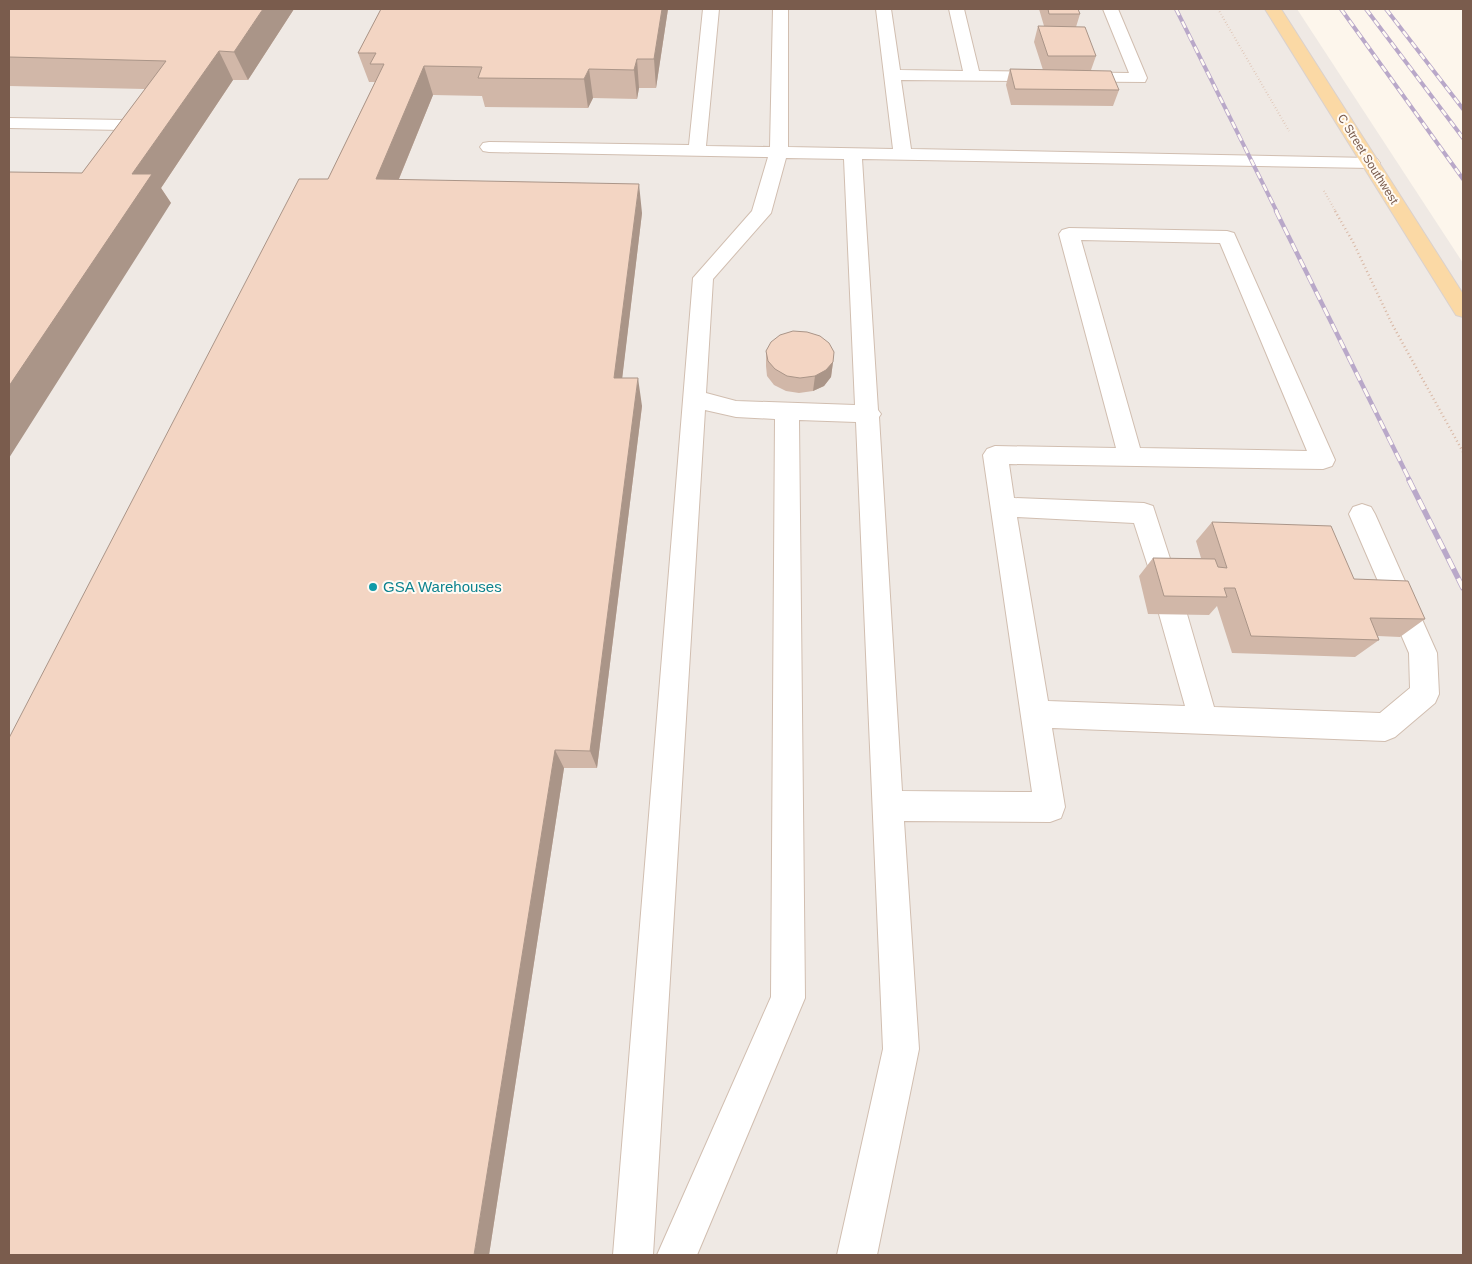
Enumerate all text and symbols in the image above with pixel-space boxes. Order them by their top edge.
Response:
street label: C Street Southwest [1335,111,1402,207]
place label: GSA Warehouses [383,578,502,595]
marker: GSA Warehouses [367,581,379,593]

